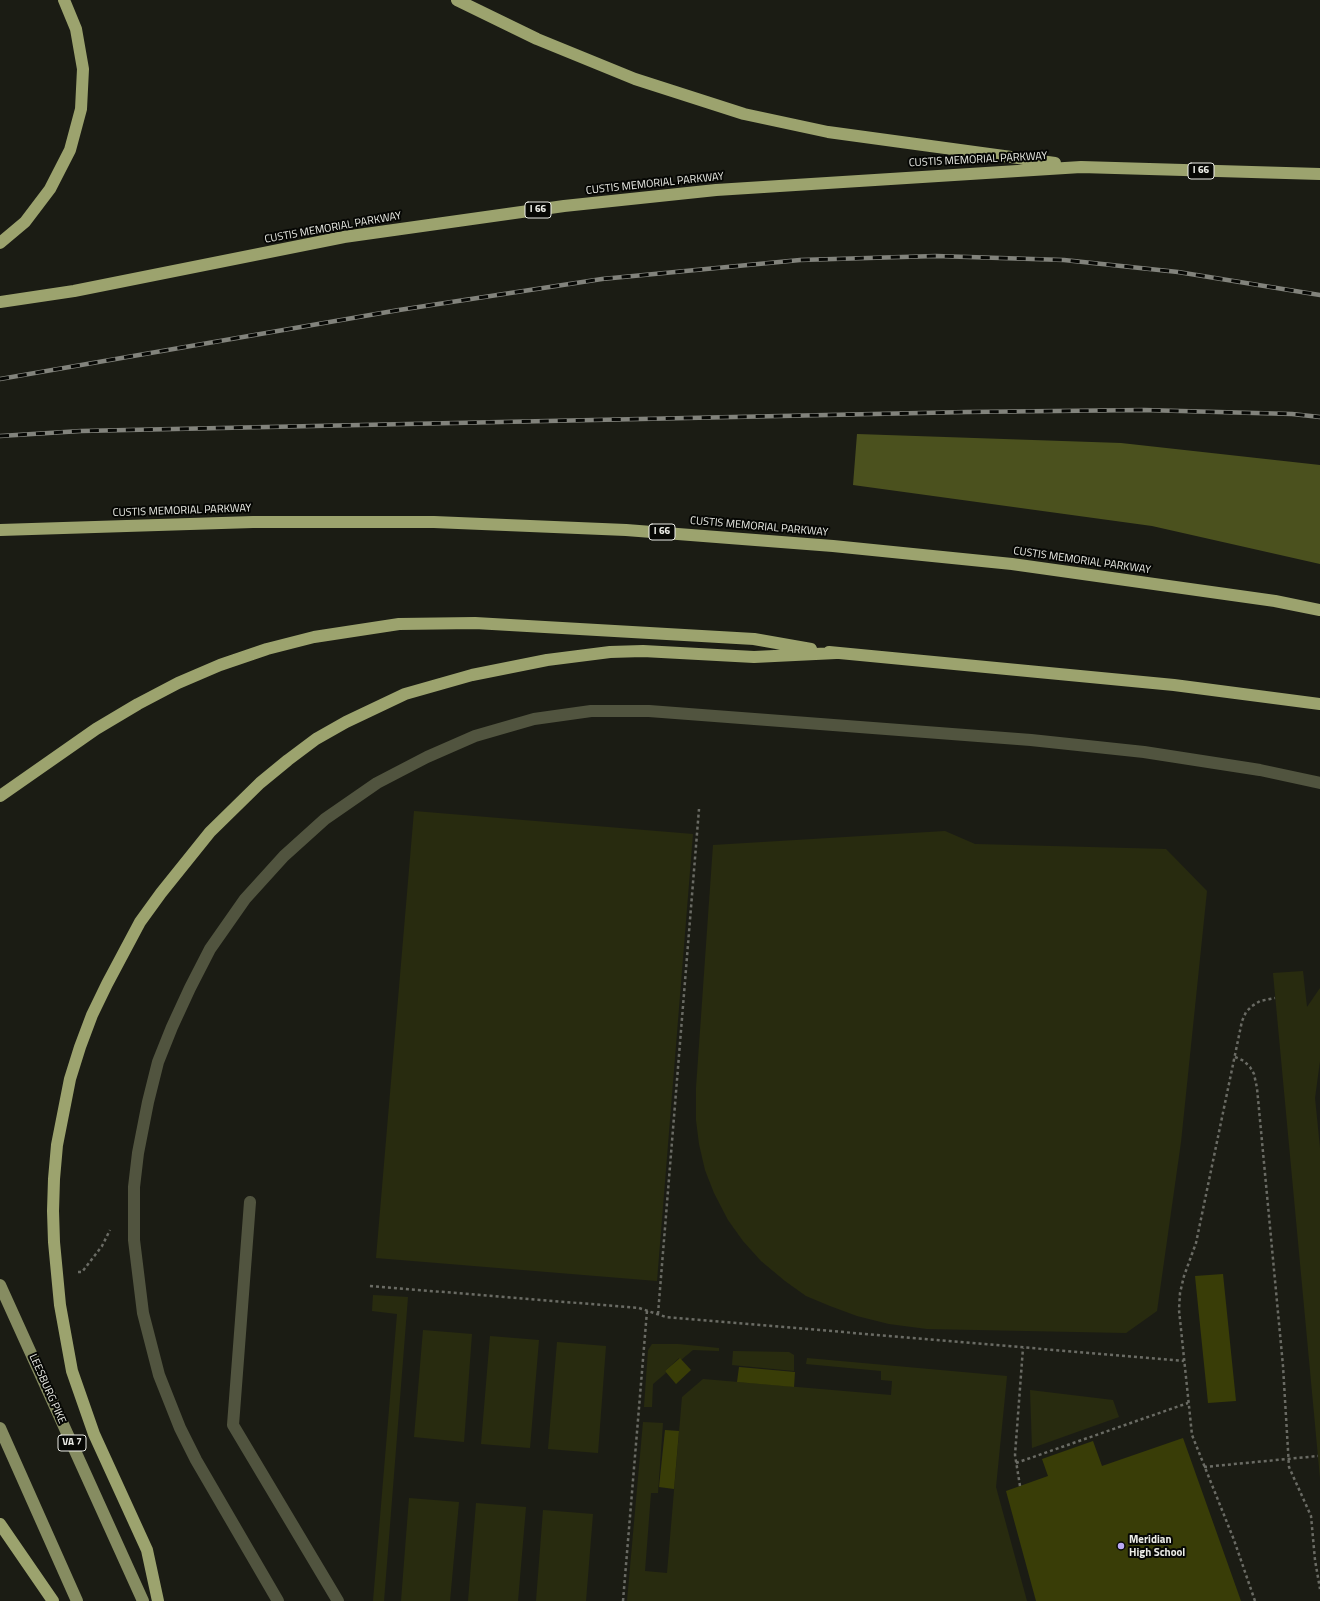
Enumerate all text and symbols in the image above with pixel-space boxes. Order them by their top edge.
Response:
street label: CUSTIS MEMORIAL PARKWAY [908,150,1048,170]
road number: I 66 [1188,163,1214,179]
street label: CUSTIS MEMORIAL PARKWAY [585,170,725,198]
road number: I 66 [525,202,551,218]
street label: CUSTIS MEMORIAL PARKWAY [264,209,402,247]
street label: CUSTIS MEMORIAL PARKWAY [112,502,252,520]
street label: CUSTIS MEMORIAL PARKWAY [689,514,829,540]
road number: I 66 [649,524,675,540]
street label: CUSTIS MEMORIAL PARKWAY [1012,545,1152,577]
street label: LEESBURG PIKE [26,1352,68,1426]
road number: VA 7 [58,1435,86,1451]
place label: Meridian High School [1129,1533,1185,1559]
marker: Meridian High School [1116,1541,1126,1551]

